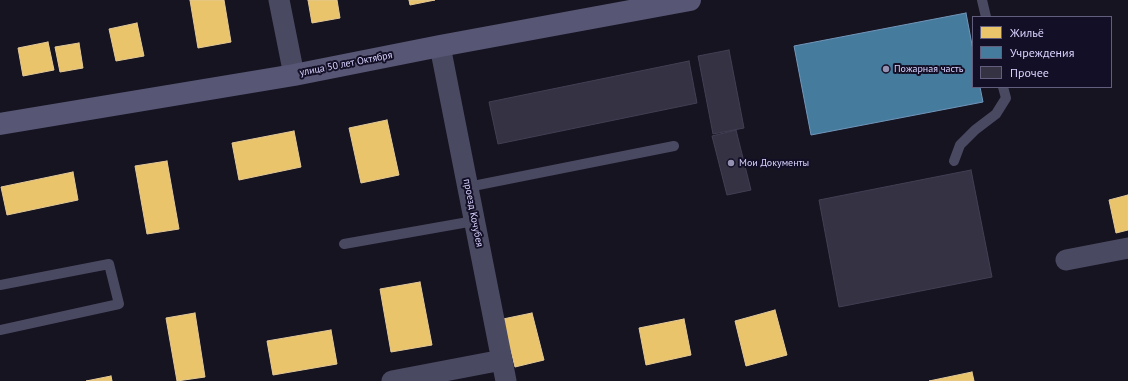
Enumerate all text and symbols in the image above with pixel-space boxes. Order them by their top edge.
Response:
legend [972,16,1112,88]
text: Жильё [1010,25,1044,40]
text: Учреждения [1010,45,1074,60]
street label: улица 50 лет Октября [299,49,393,79]
place label: Пожарная часть [894,63,963,75]
marker: Пожарная часть [881,64,891,74]
text: Прочее [1010,65,1049,80]
place label: Мои Документы [739,157,809,169]
marker: Мои Документы [726,158,736,168]
street label: проезд Кочубея [461,178,485,248]

